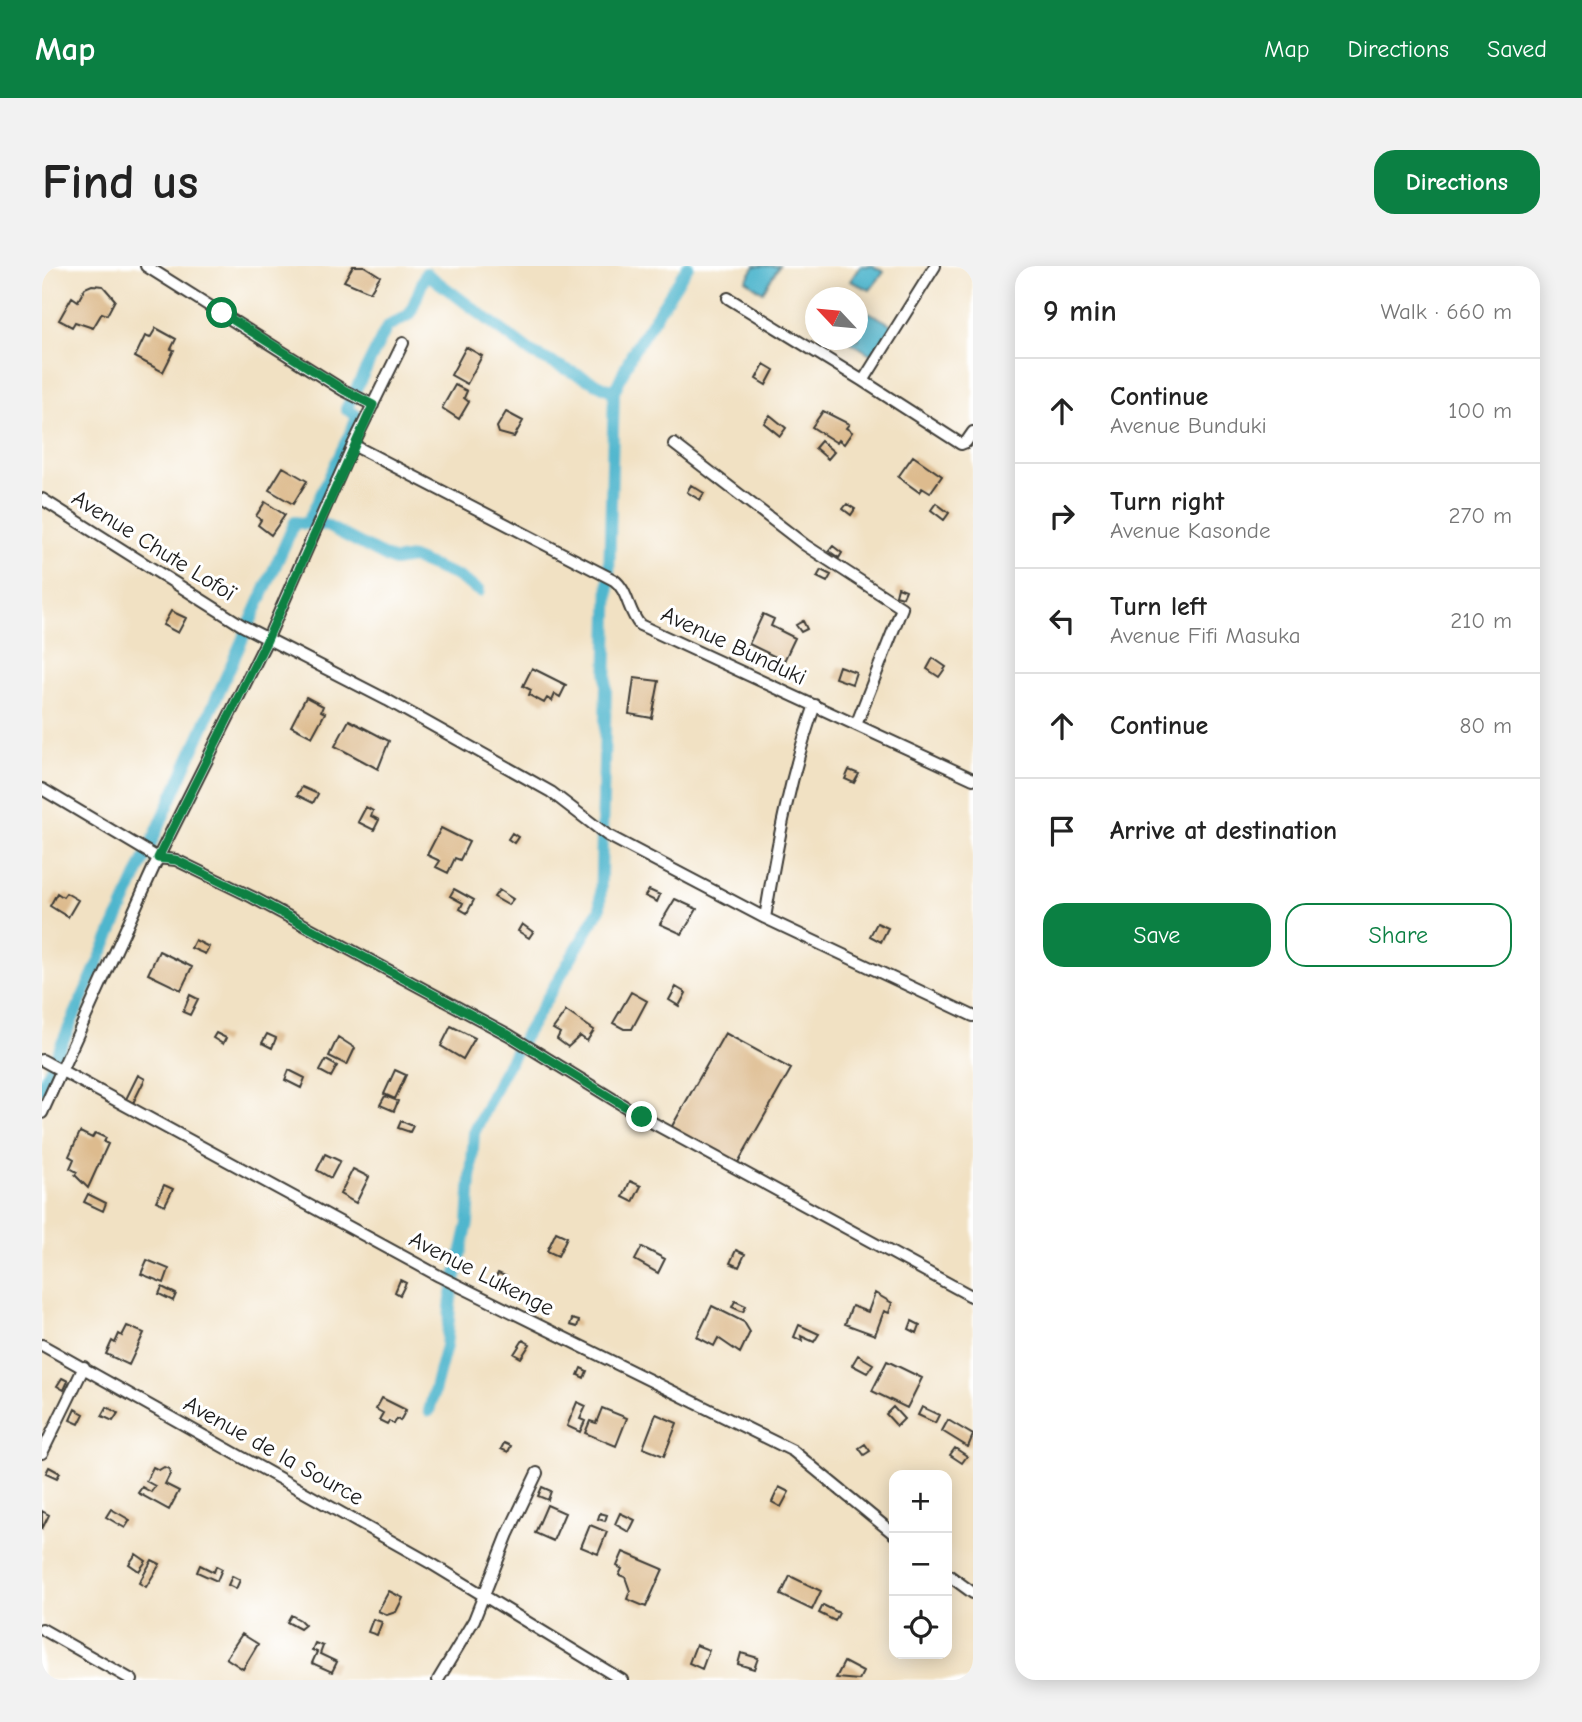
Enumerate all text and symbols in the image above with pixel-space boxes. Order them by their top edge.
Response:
text: Map [35,30,96,68]
text: Map [1264,35,1310,63]
text: Directions [1348,35,1449,63]
text: Saved [1487,35,1547,63]
button: Directions [1374,150,1540,214]
text: Find us [42,154,198,210]
north arrow [805,287,868,350]
text: 9 min [1043,294,1117,329]
route start [206,297,237,328]
text: Walk · 660 m [1381,298,1512,325]
text: Continue [1110,382,1208,412]
icon: ahead [1043,392,1081,430]
text: 100 m [1448,397,1512,424]
text: Avenue Bunduki [1110,412,1267,439]
street label: Avenue Chute Lofoï [67,484,241,607]
text: Turn right [1110,487,1224,517]
icon: right [1043,497,1081,535]
text: 270 m [1448,502,1512,529]
text: Avenue Kasonde [1110,517,1271,544]
text: Turn left [1110,592,1207,622]
street label: Avenue Bunduki [657,600,811,691]
icon: left [1043,602,1081,640]
text: 210 m [1450,607,1512,634]
text: Avenue Fifi Masuka [1110,622,1301,649]
icon: ahead [1043,707,1081,745]
text: Continue [1110,711,1208,741]
text: 80 m [1459,712,1512,739]
icon: arrive [1043,812,1081,850]
text: Arrive at destination [1110,816,1337,846]
button: Save [1043,903,1271,967]
button: Share [1285,903,1512,967]
route end [626,1101,657,1132]
street label: Avenue Lukenge [405,1225,559,1322]
street label: Avenue de la Source [179,1390,368,1511]
map controls [889,1470,952,1659]
button: + [889,1470,952,1533]
button: − [889,1533,952,1596]
button: locate [889,1596,952,1659]

